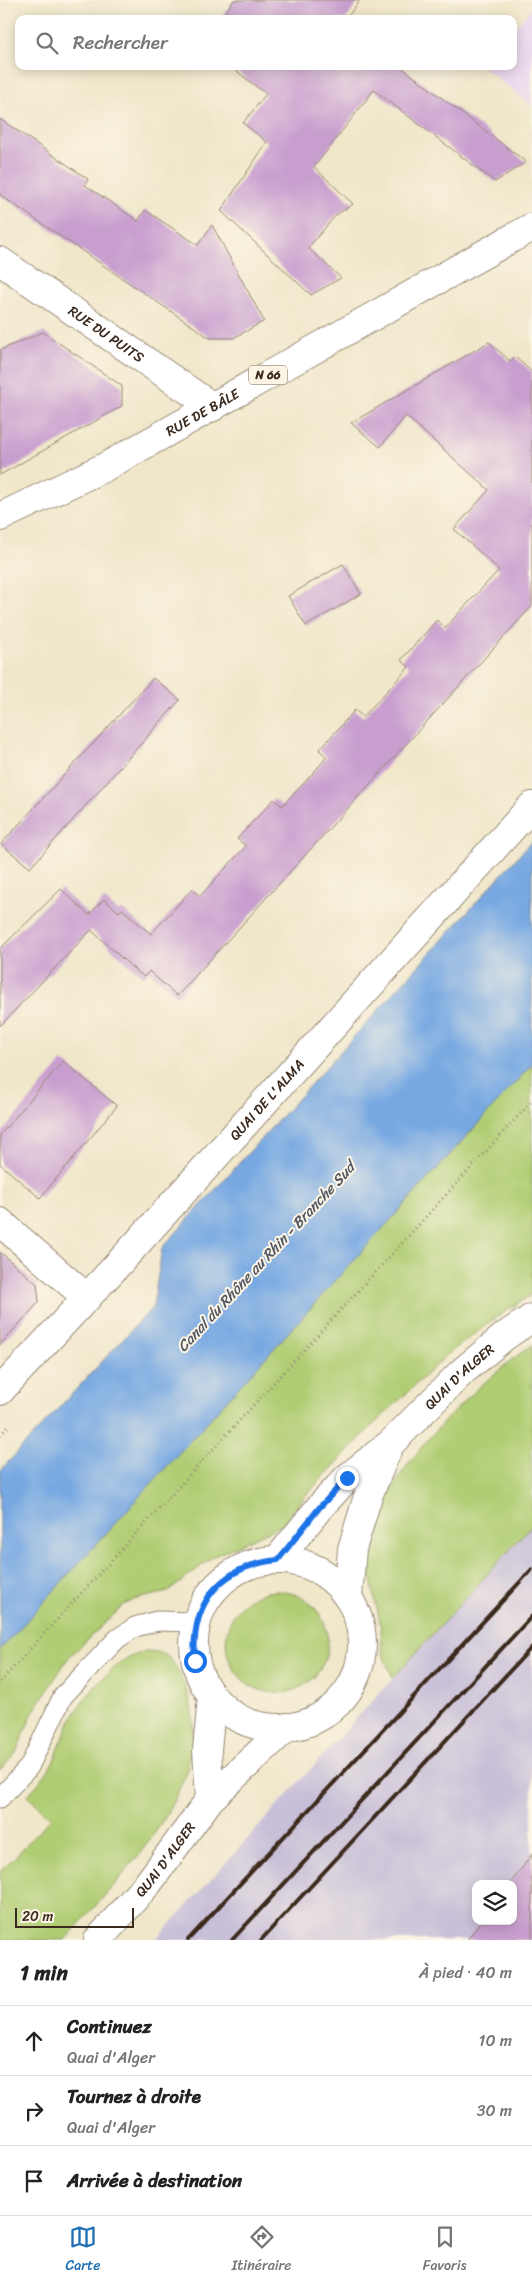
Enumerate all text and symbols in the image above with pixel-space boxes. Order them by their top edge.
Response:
search box [15,15,517,70]
text: Rechercher [73,26,168,59]
icon: search [33,29,61,57]
street label: RUE DU PUITS [63,299,150,369]
road number: N 66 [249,366,287,384]
street label: RUE DE BÂLE [161,381,245,443]
street label: QUAI DE L'ALMA [223,1053,310,1146]
water label: Canal du Rhône au Rhin - Branche Sud [171,1153,364,1358]
street label: QUAI D'ALGER [418,1337,501,1416]
route end [336,1467,359,1490]
route start [184,1650,207,1673]
street label: QUAI D'ALGER [129,1816,202,1903]
map controls [472,1880,517,1925]
button: layers [472,1880,517,1925]
text: 20 m [22,1904,53,1929]
scale bar [15,1905,134,1928]
text: 1 min [20,1954,68,1992]
text: À pied · 40 m [419,1958,512,1987]
text: Continuez [67,2010,152,2043]
text: 10 m [479,2026,512,2055]
icon: ahead [20,2027,48,2055]
text: Quai d'Alger [67,2043,155,2072]
text: Tournez à droite [67,2080,201,2113]
text: 30 m [477,2096,512,2125]
icon: right [20,2097,48,2125]
text: Quai d'Alger [67,2113,155,2142]
text: Arrivée à destination [67,2164,242,2197]
icon: arrive [20,2167,48,2195]
tab: Carte [66,2223,100,2278]
tab: Itinéraire [232,2223,292,2278]
tab: Favoris [423,2223,466,2278]

